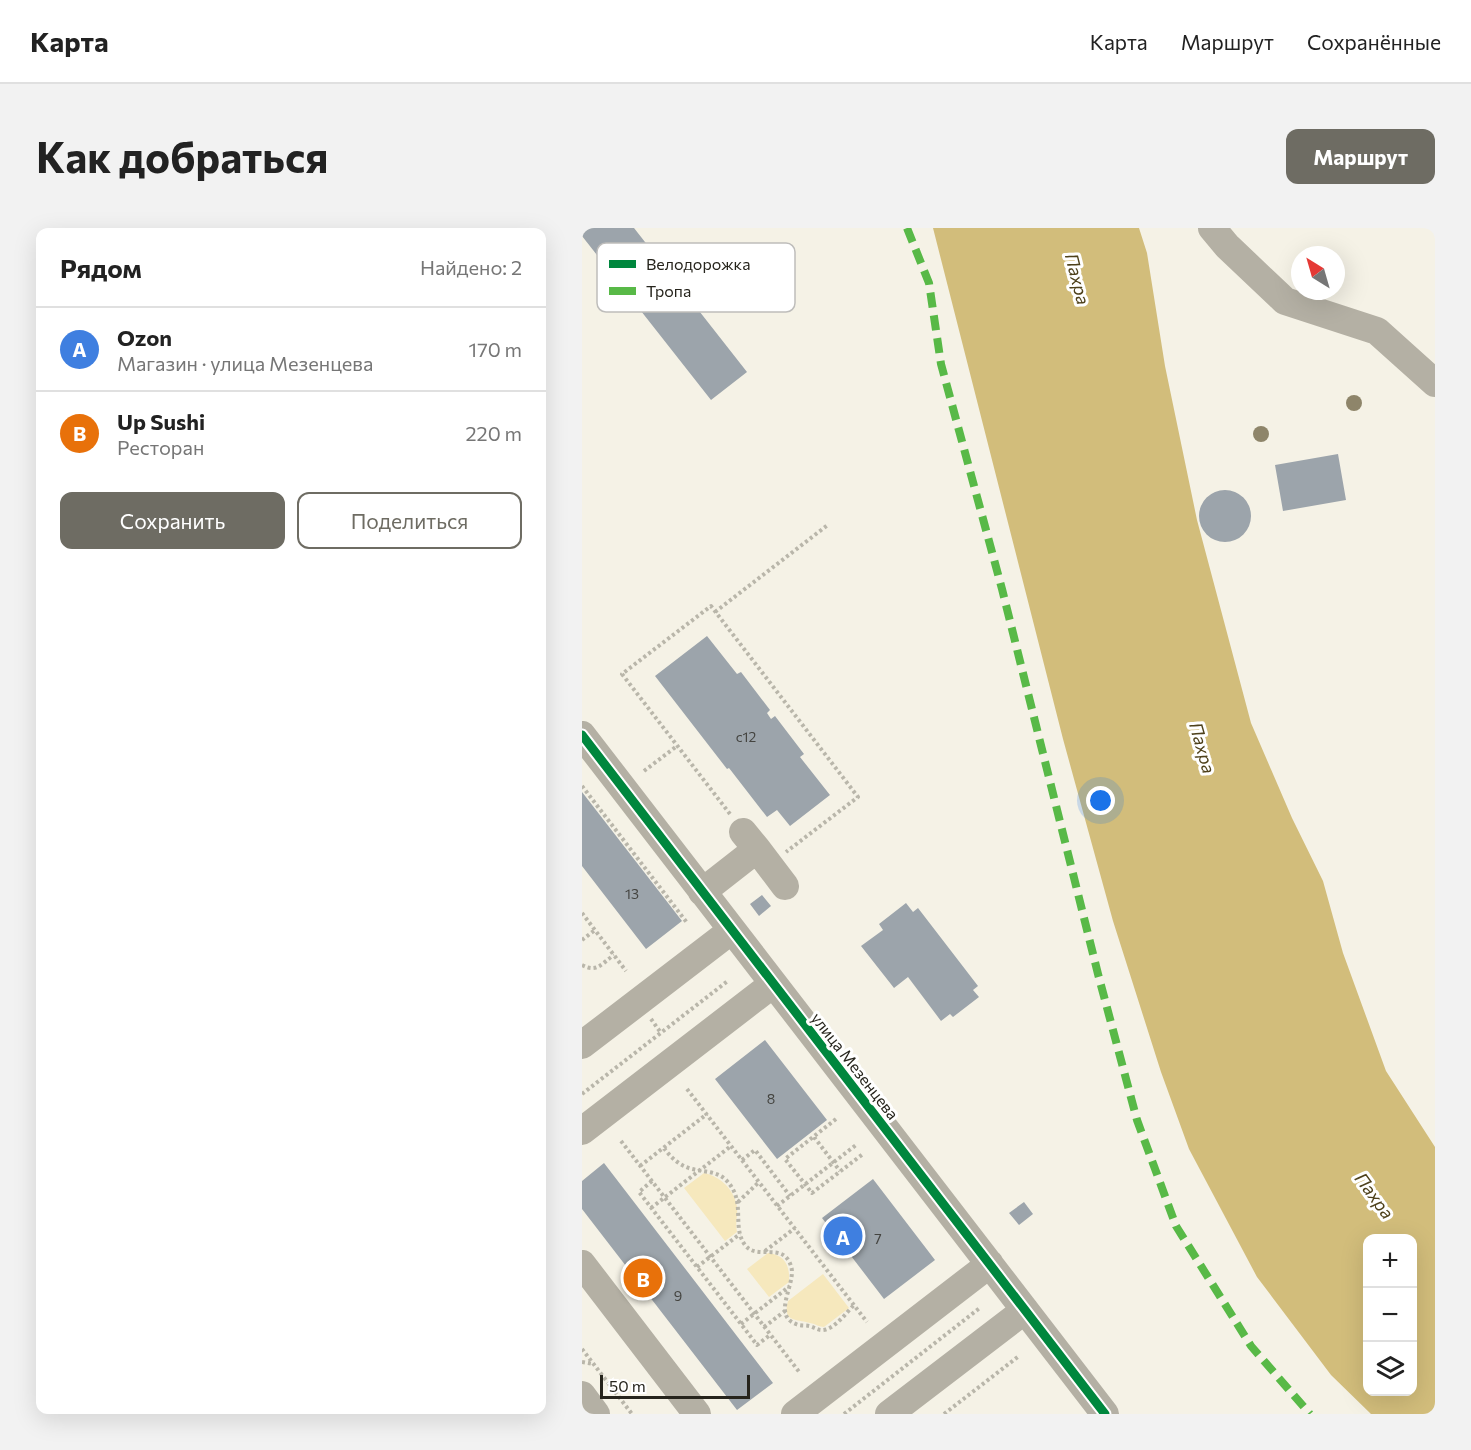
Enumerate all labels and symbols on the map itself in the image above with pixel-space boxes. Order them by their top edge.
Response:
legend [597,243,795,312]
north arrow [1291,246,1345,300]
water label: Пахра [1061,251,1095,307]
text: Велодорожка [646,254,750,273]
text: Тропа [646,281,691,300]
water label: Пахра [1185,720,1221,776]
house number: с12 [736,728,757,745]
your location [1086,786,1115,815]
house number: 13 [625,885,639,902]
street label: улица Мезенцева [808,1008,903,1123]
house number: 8 [767,1090,775,1107]
water label: Пахра [1351,1168,1399,1223]
pin: A [824,1214,862,1258]
house number: 7 [874,1230,882,1247]
pin: B [624,1256,662,1300]
house number: 9 [674,1287,682,1304]
scale bar [600,1372,750,1400]

